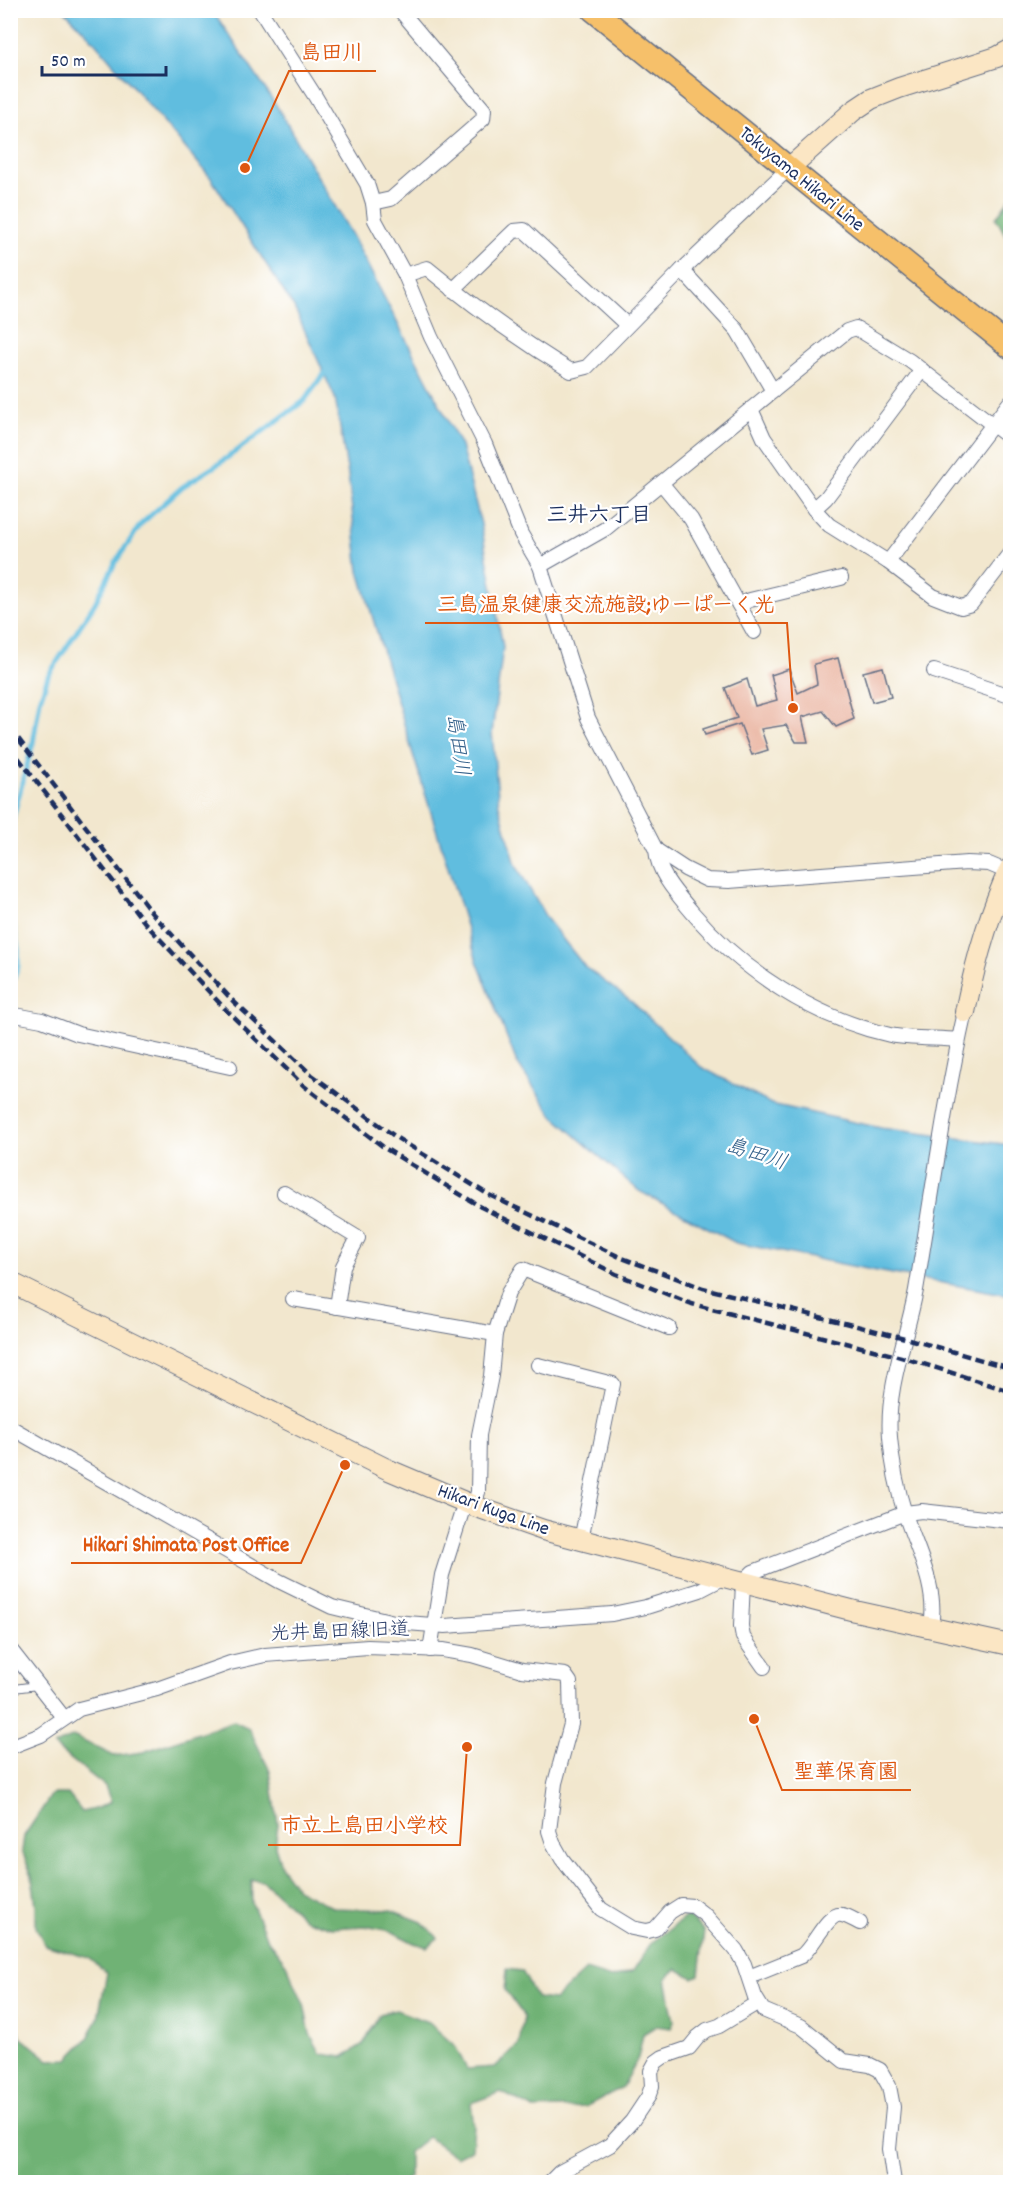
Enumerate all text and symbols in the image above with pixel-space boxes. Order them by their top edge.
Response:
callout: 島田川 [289,32,376,71]
scale bar [42,39,166,77]
text: 島田川 [301,40,364,70]
text: 50 m [51,50,86,75]
street label: Tokuyama Hikari Line [732,121,870,239]
district label: 三井六丁目 [547,502,652,532]
callout: 三島温泉健康交流施設;ゆーぱーく光 [425,584,787,623]
text: 三島温泉健康交流施設;ゆーぱーく光 [437,592,775,622]
water label: 島田川 [437,712,475,778]
water label: 島田川 [721,1132,791,1180]
street label: Hikari Kuga Line [433,1478,553,1544]
callout: Hikari Shimata Post Office [71,1524,301,1563]
text: Hikari Shimata Post Office [83,1532,289,1562]
street label: 光井島田線旧道 [270,1617,410,1649]
callout: 聖華保育園 [782,1751,911,1790]
text: 聖華保育園 [794,1759,899,1789]
callout: 市立上島田小学校 [268,1806,460,1845]
text: 市立上島田小学校 [280,1813,448,1843]

